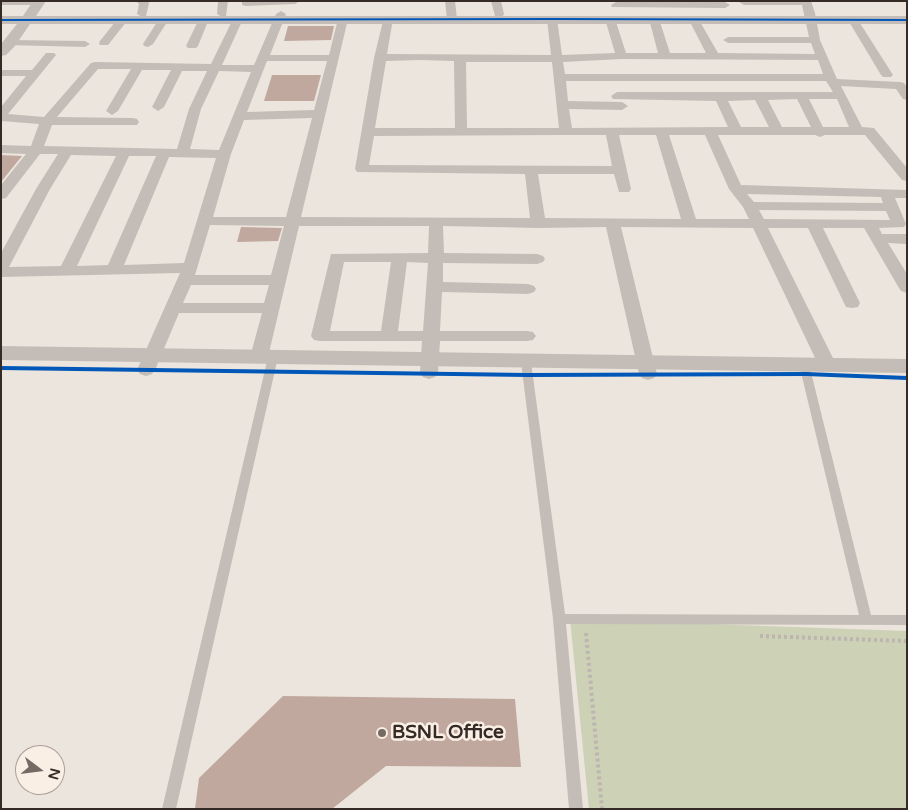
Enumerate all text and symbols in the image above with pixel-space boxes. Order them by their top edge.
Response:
place label: BSNL Office [392,722,504,744]
marker: BSNL Office [376,727,388,739]
north arrow [15,745,65,795]
text: N [44,766,64,781]

